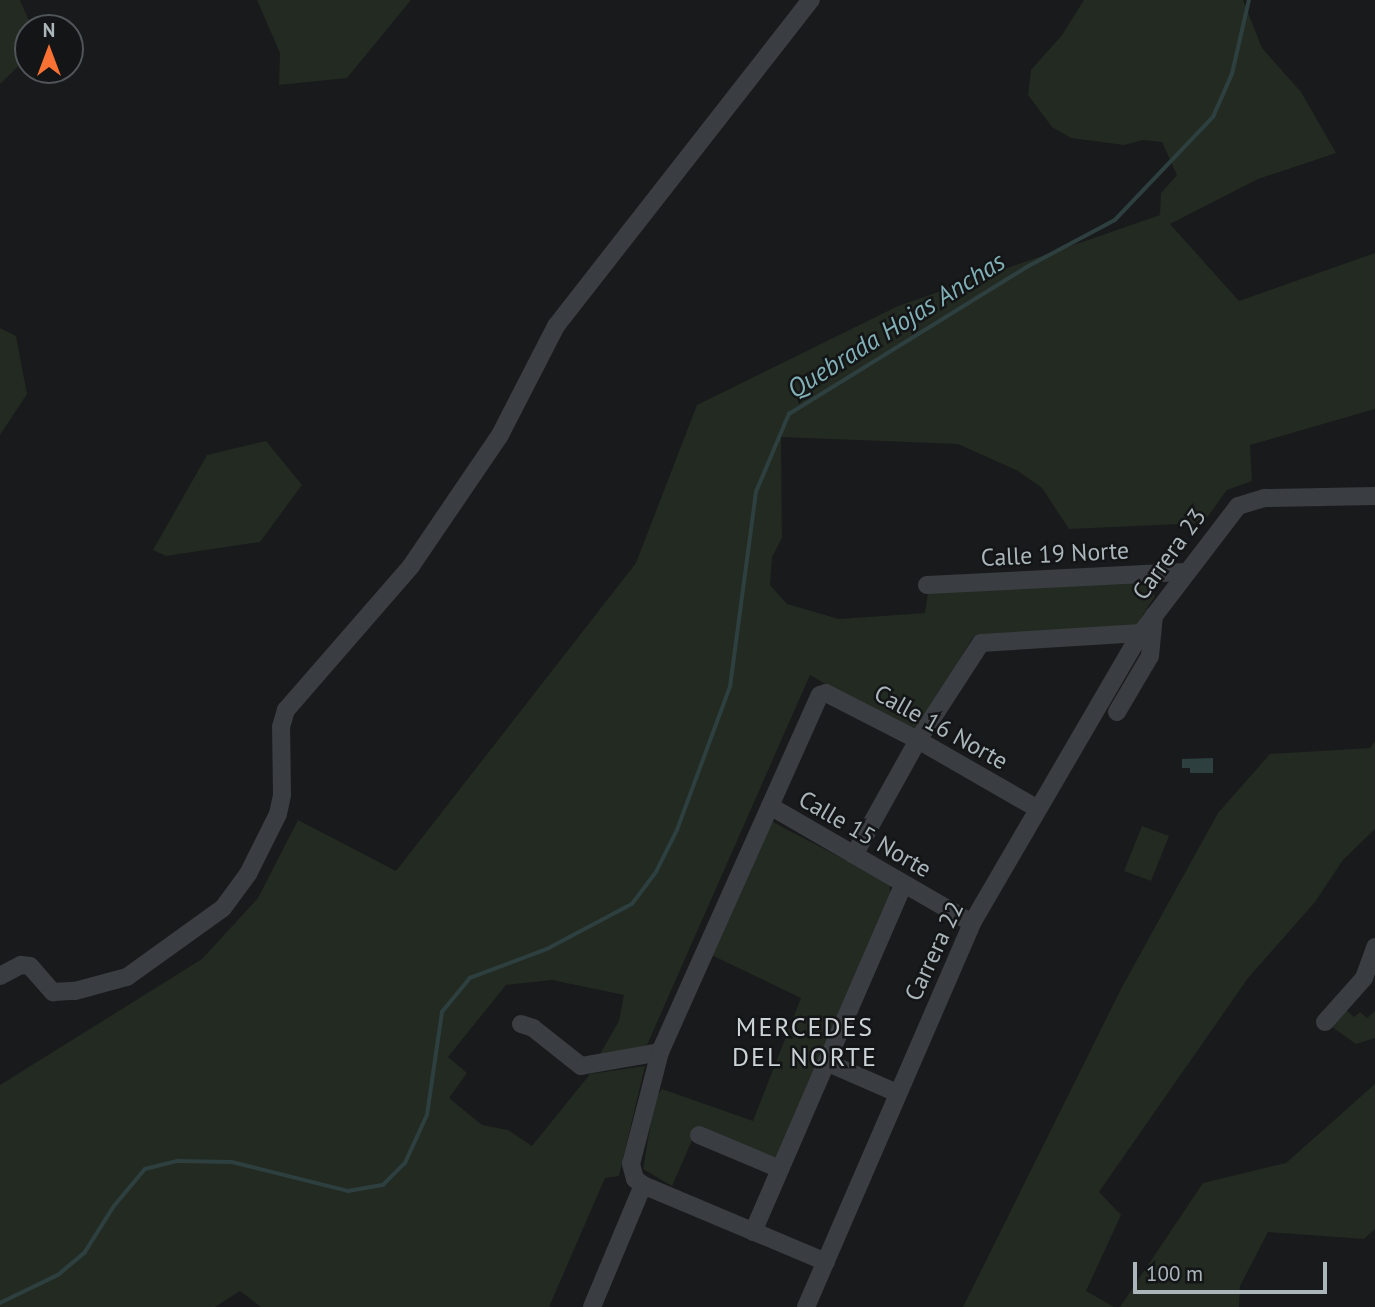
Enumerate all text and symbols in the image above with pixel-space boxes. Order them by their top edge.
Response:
north arrow [14,14,84,84]
text: N [43,18,55,42]
water label: Quebrada Hojas Anchas [781,245,1011,405]
street label: Carrera 23 [1126,503,1212,605]
street label: Calle 19 Norte [980,536,1130,572]
street label: Calle 16 Norte [869,678,1013,776]
street label: Calle 15 Norte [794,784,936,884]
street label: Carrera 22 [898,897,970,1005]
district label: MERCEDES DEL NORTE [733,1011,877,1072]
scale bar [1137,1248,1331,1292]
text: 100 m [1146,1260,1203,1287]

